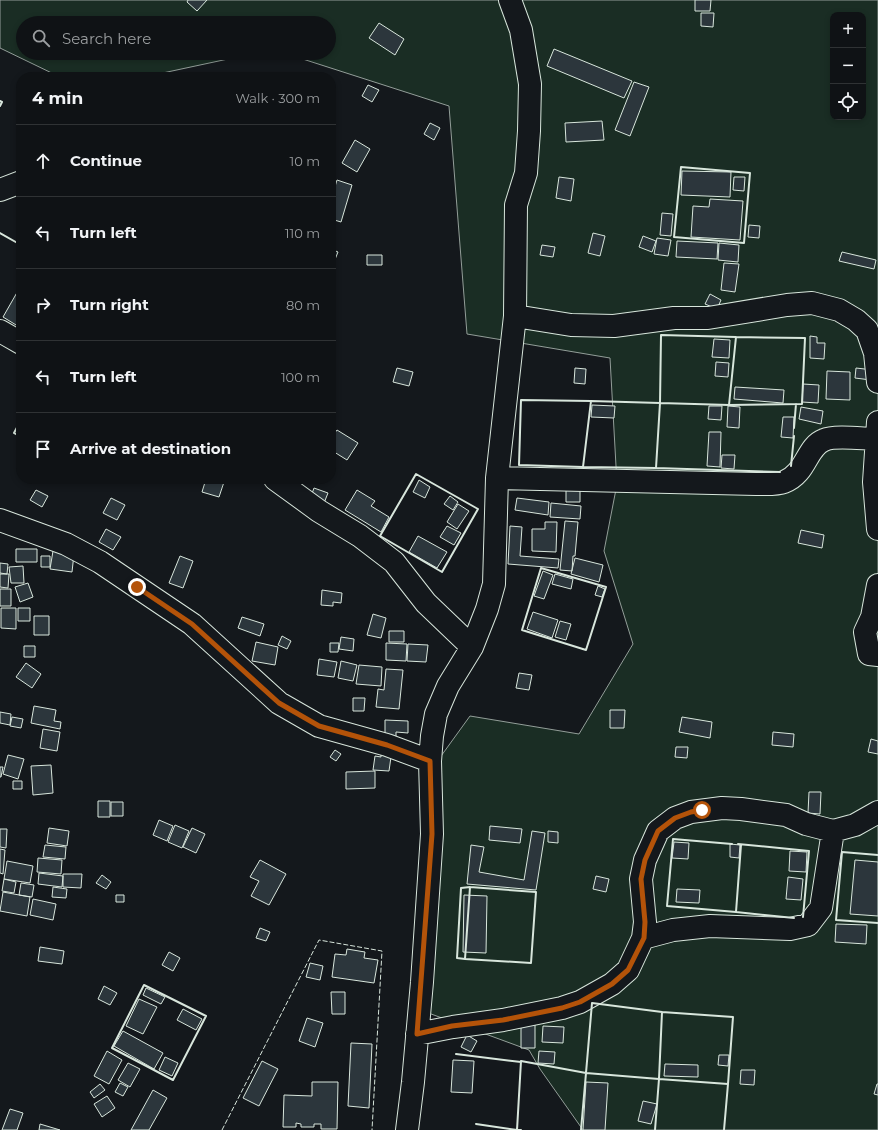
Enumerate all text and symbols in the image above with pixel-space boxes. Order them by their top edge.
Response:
map controls [830,12,866,120]
button: + [830,12,866,48]
search box [16,16,336,60]
icon: search [30,27,52,49]
text: Search here [62,29,151,48]
button: − [830,48,866,84]
button: locate [830,84,866,120]
text: 4 min [32,88,83,108]
text: Walk · 300 m [235,90,320,106]
icon: ahead [32,150,54,172]
text: Continue [70,151,142,170]
text: 10 m [290,153,320,169]
icon: left [32,222,54,244]
text: Turn left [70,223,137,242]
text: 110 m [285,225,320,241]
icon: right [32,294,54,316]
text: Turn right [70,295,149,314]
text: 80 m [286,297,320,313]
icon: left [32,366,54,388]
text: Turn left [70,367,137,386]
text: 100 m [281,369,320,385]
icon: arrive [32,438,54,460]
text: Arrive at destination [70,439,231,458]
route end [128,578,146,596]
route start [693,801,711,819]

